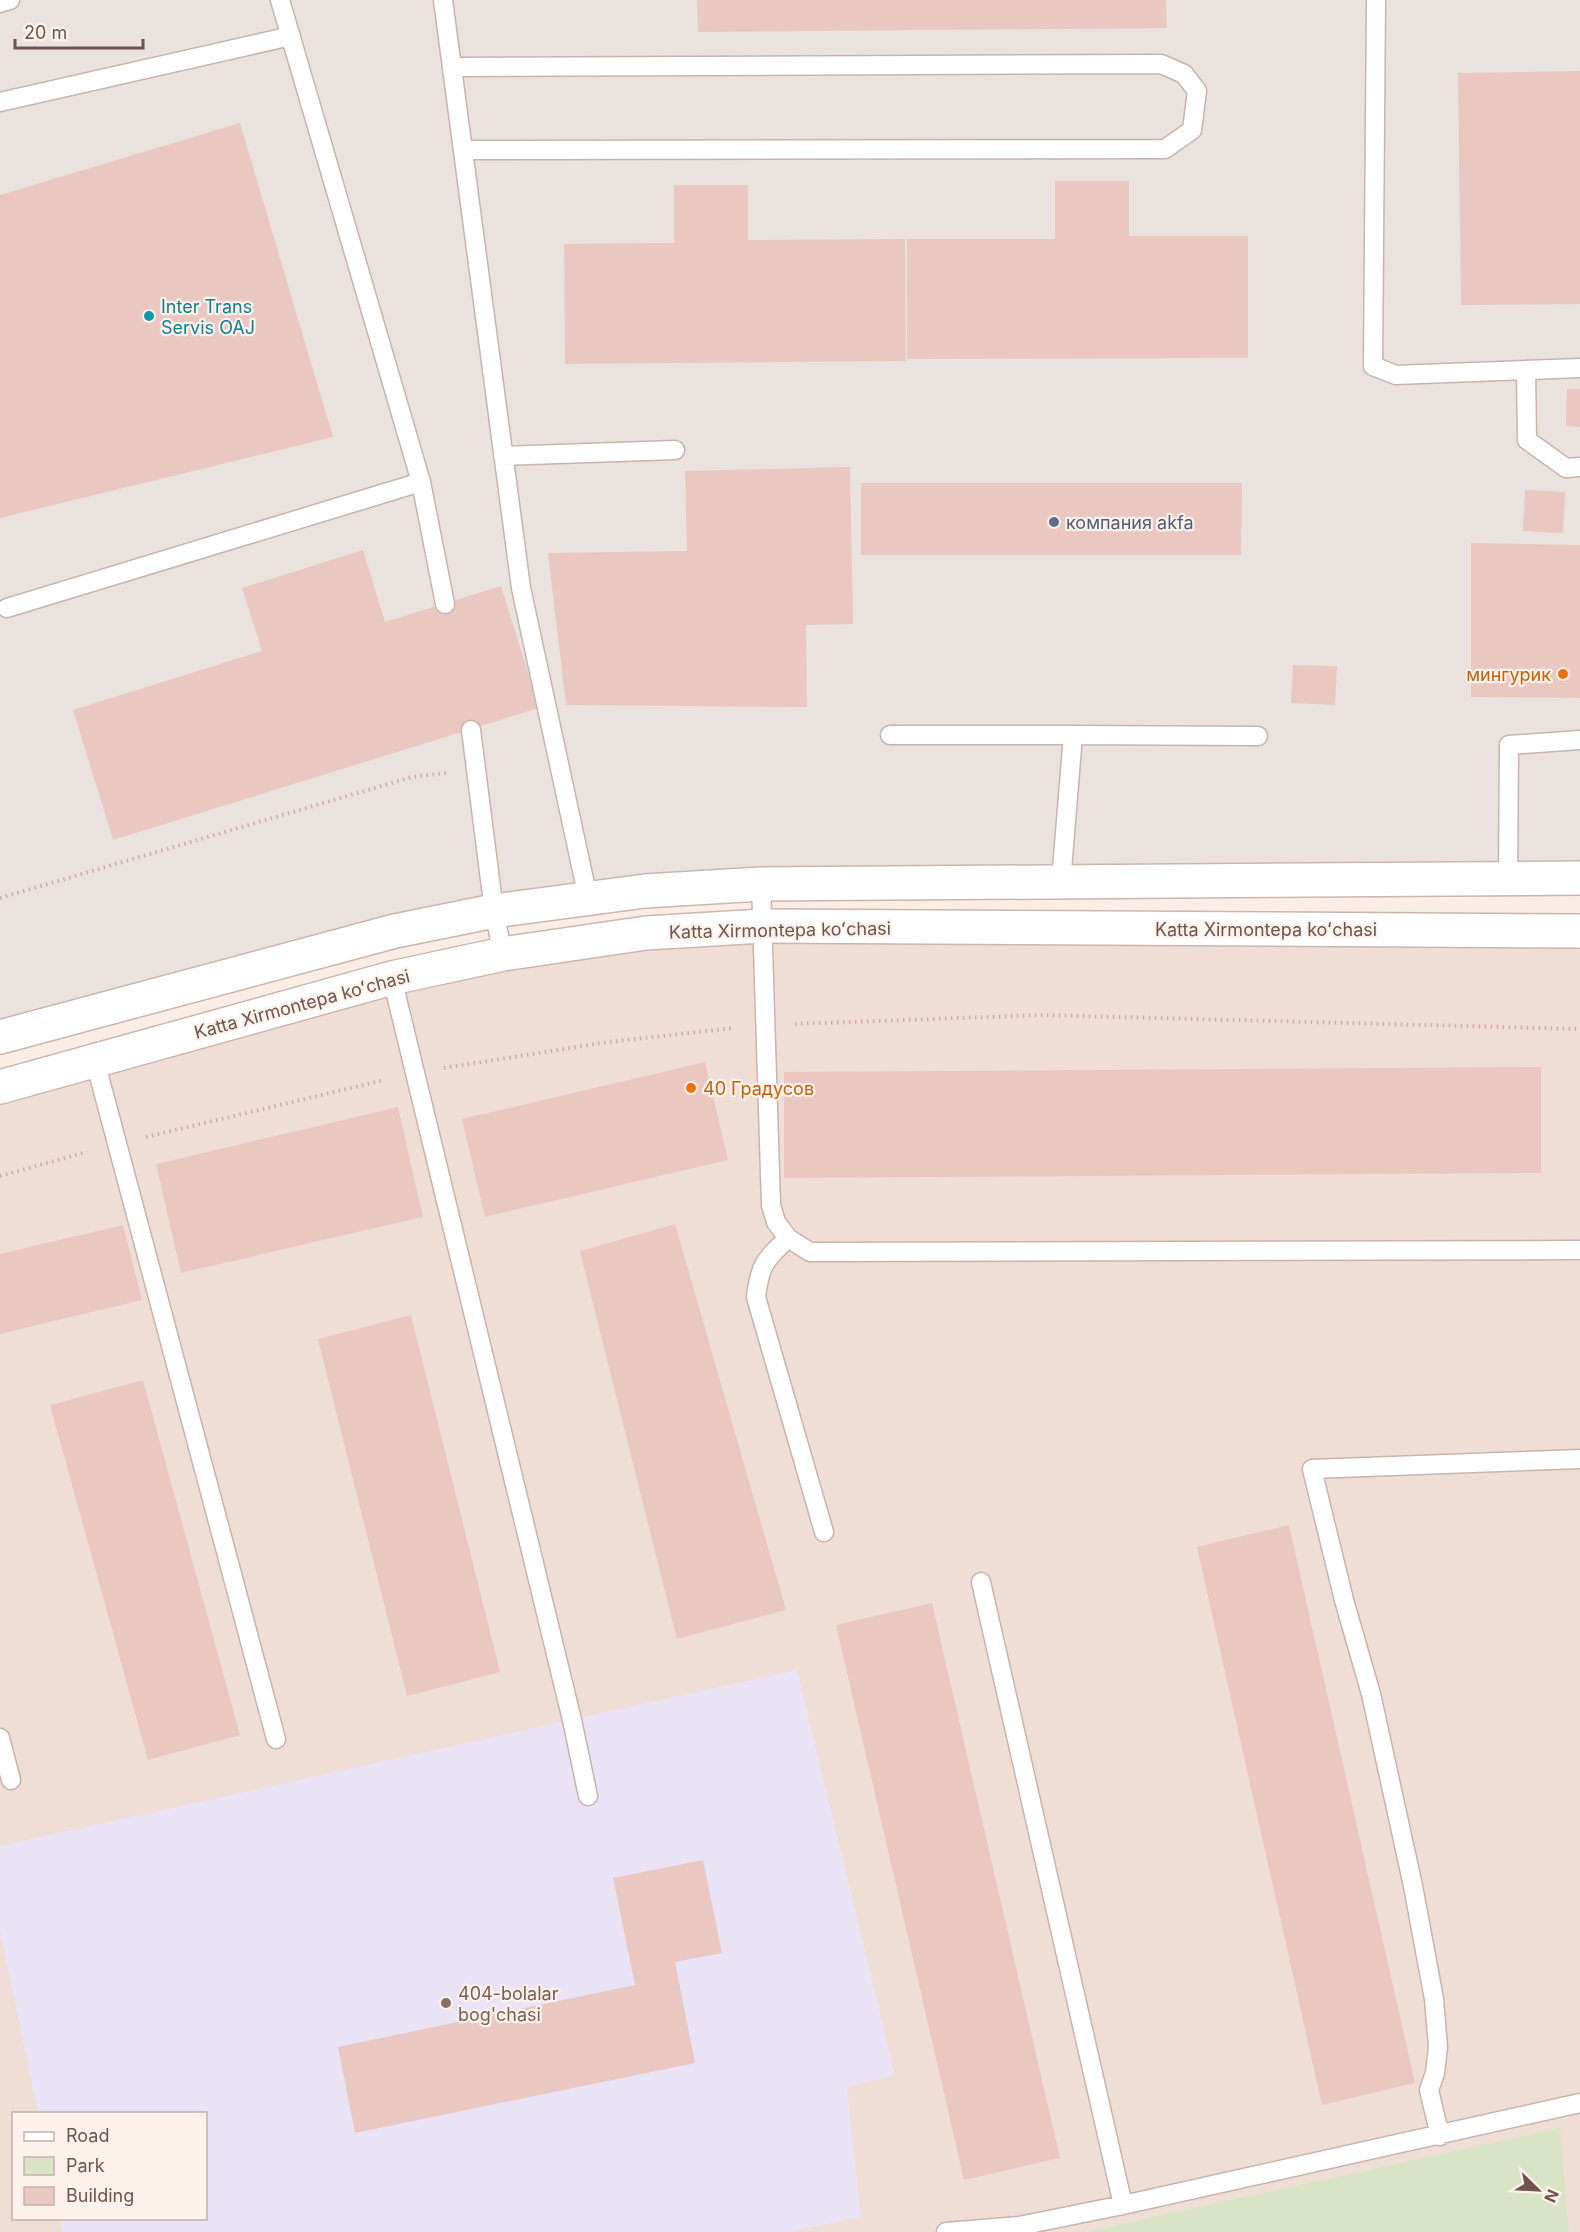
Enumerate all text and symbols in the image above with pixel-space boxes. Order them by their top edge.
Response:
scale bar [15,12,142,50]
text: 20 m [24,22,67,43]
place label: Inter Trans Servis OAJ [161,296,255,338]
marker: Inter Trans Servis OAJ [142,309,156,323]
place label: компания akfa [1066,512,1194,533]
marker: компания akfa [1047,515,1061,529]
place label: мингурик [1466,664,1551,685]
marker: мингурик [1556,667,1570,681]
street label: Katta Xirmontepa koʻchasi [669,918,891,942]
street label: Katta Xirmontepa koʻchasi [1155,919,1377,940]
street label: Katta Xirmontepa koʻchasi [192,965,412,1043]
place label: 40 Градусов [703,1078,814,1099]
marker: 40 Градусов [684,1081,698,1095]
place label: 404-bolalar bog'chasi [458,1983,559,2025]
marker: 404-bolalar bog'chasi [439,1996,453,2010]
legend [12,2112,207,2220]
text: Road [66,2125,109,2146]
text: Park [66,2155,105,2176]
north arrow [1508,2160,1568,2220]
text: Building [66,2185,134,2206]
text: N [1540,2186,1563,2206]

